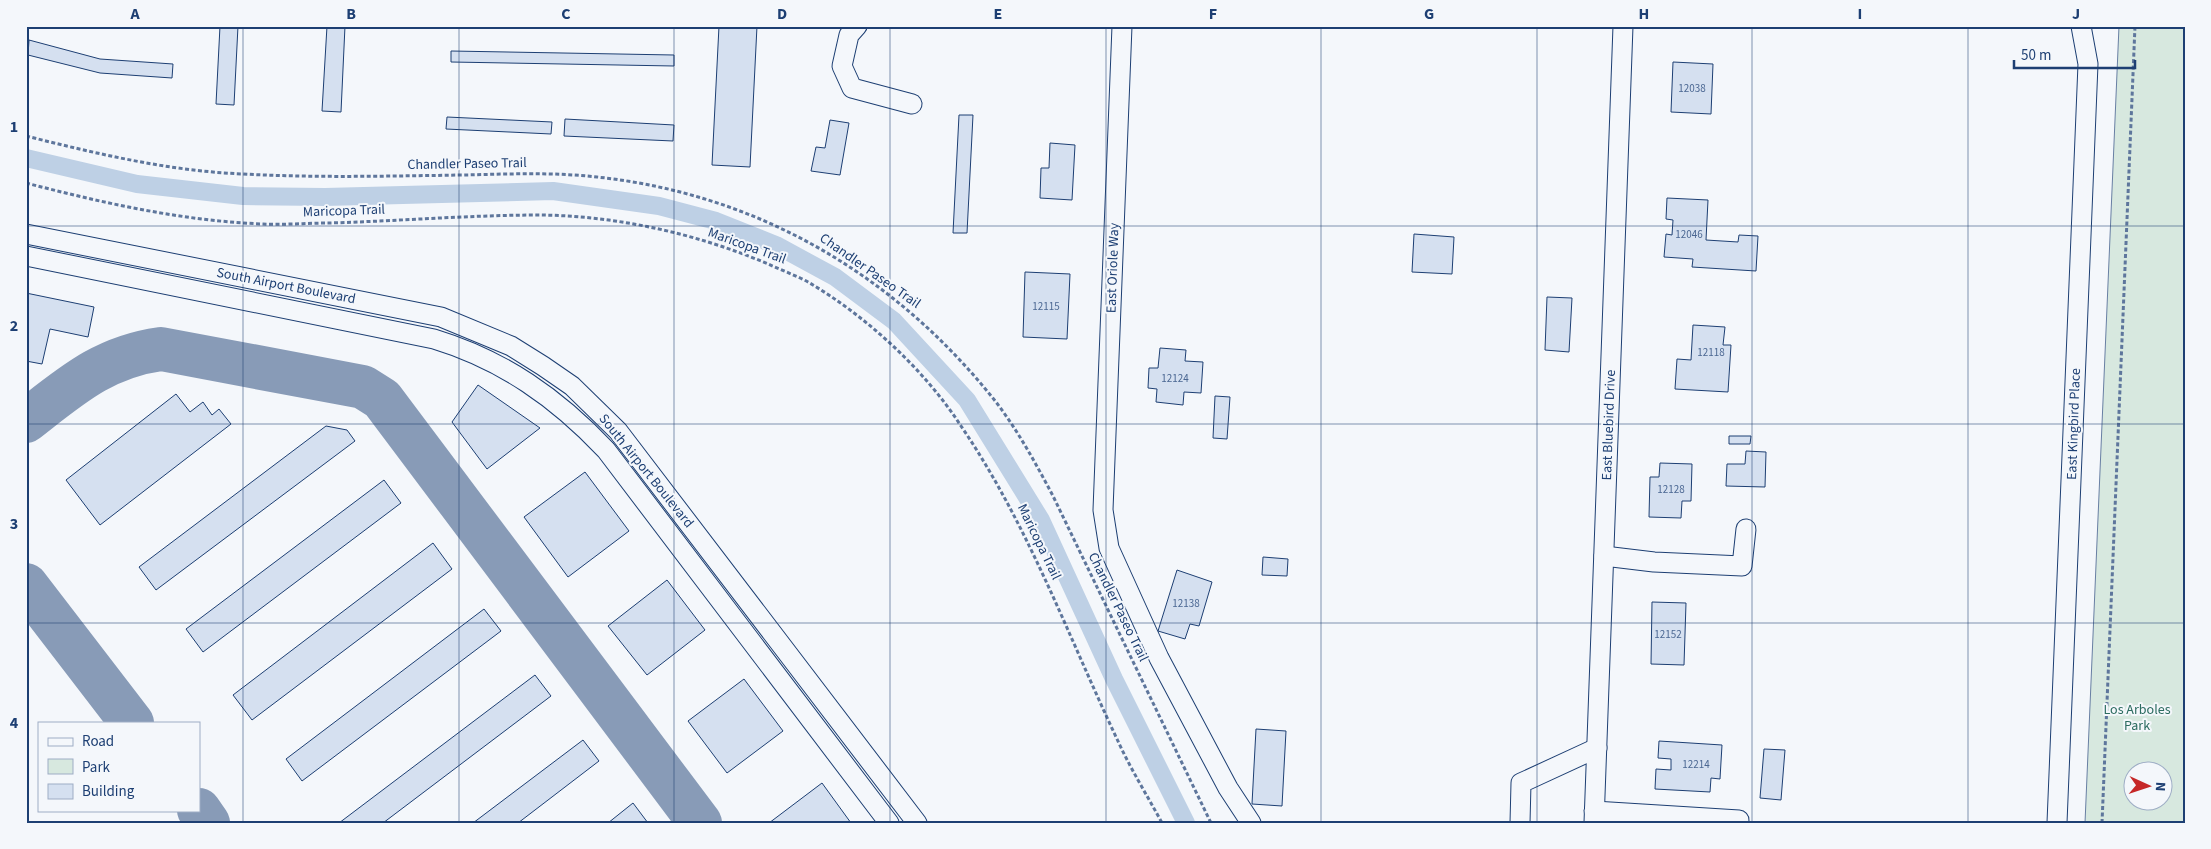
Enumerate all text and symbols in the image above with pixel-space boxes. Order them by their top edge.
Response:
text: A [129,3,140,25]
text: B [346,3,356,25]
text: C [561,3,571,25]
text: D [777,3,787,25]
text: E [994,3,1002,25]
text: F [1209,3,1217,25]
text: G [1424,3,1434,25]
text: H [1639,3,1649,25]
text: I [1858,3,1862,25]
text: J [2072,3,2080,25]
scale bar [2014,38,2135,70]
text: 50 m [2021,45,2051,66]
house number: 12038 [1678,81,1706,96]
text: 1 [10,116,18,138]
street label: Chandler Paseo Trail [407,153,527,175]
street label: Maricopa Trail [303,200,386,222]
street label: East Oriole Way [1101,222,1125,314]
street label: Maricopa Trail [705,223,789,270]
house number: 12046 [1675,227,1703,242]
street label: Chandler Paseo Trail [815,229,925,314]
street label: South Airport Boulevard [215,263,357,309]
house number: 12115 [1032,299,1060,314]
text: 2 [10,315,18,337]
house number: 12118 [1697,345,1725,360]
street label: East Kingbird Place [2062,368,2086,480]
street label: East Bluebird Drive [1597,369,1621,481]
house number: 12124 [1161,371,1189,386]
street label: South Airport Boulevard [594,410,698,532]
house number: 12128 [1657,482,1685,497]
street label: Maricopa Trail [1012,501,1066,584]
text: 3 [10,513,18,535]
street label: Chandler Paseo Trail [1083,549,1153,665]
house number: 12138 [1172,596,1200,611]
house number: 12152 [1654,627,1682,642]
park label: Los Arboles Park [2103,700,2171,736]
text: 4 [10,712,19,734]
legend [38,722,200,812]
text: Road [82,731,114,752]
text: Park [82,757,111,778]
house number: 12214 [1682,757,1710,772]
north arrow [2124,762,2174,812]
text: Building [82,781,135,802]
text: N [2150,781,2170,792]

